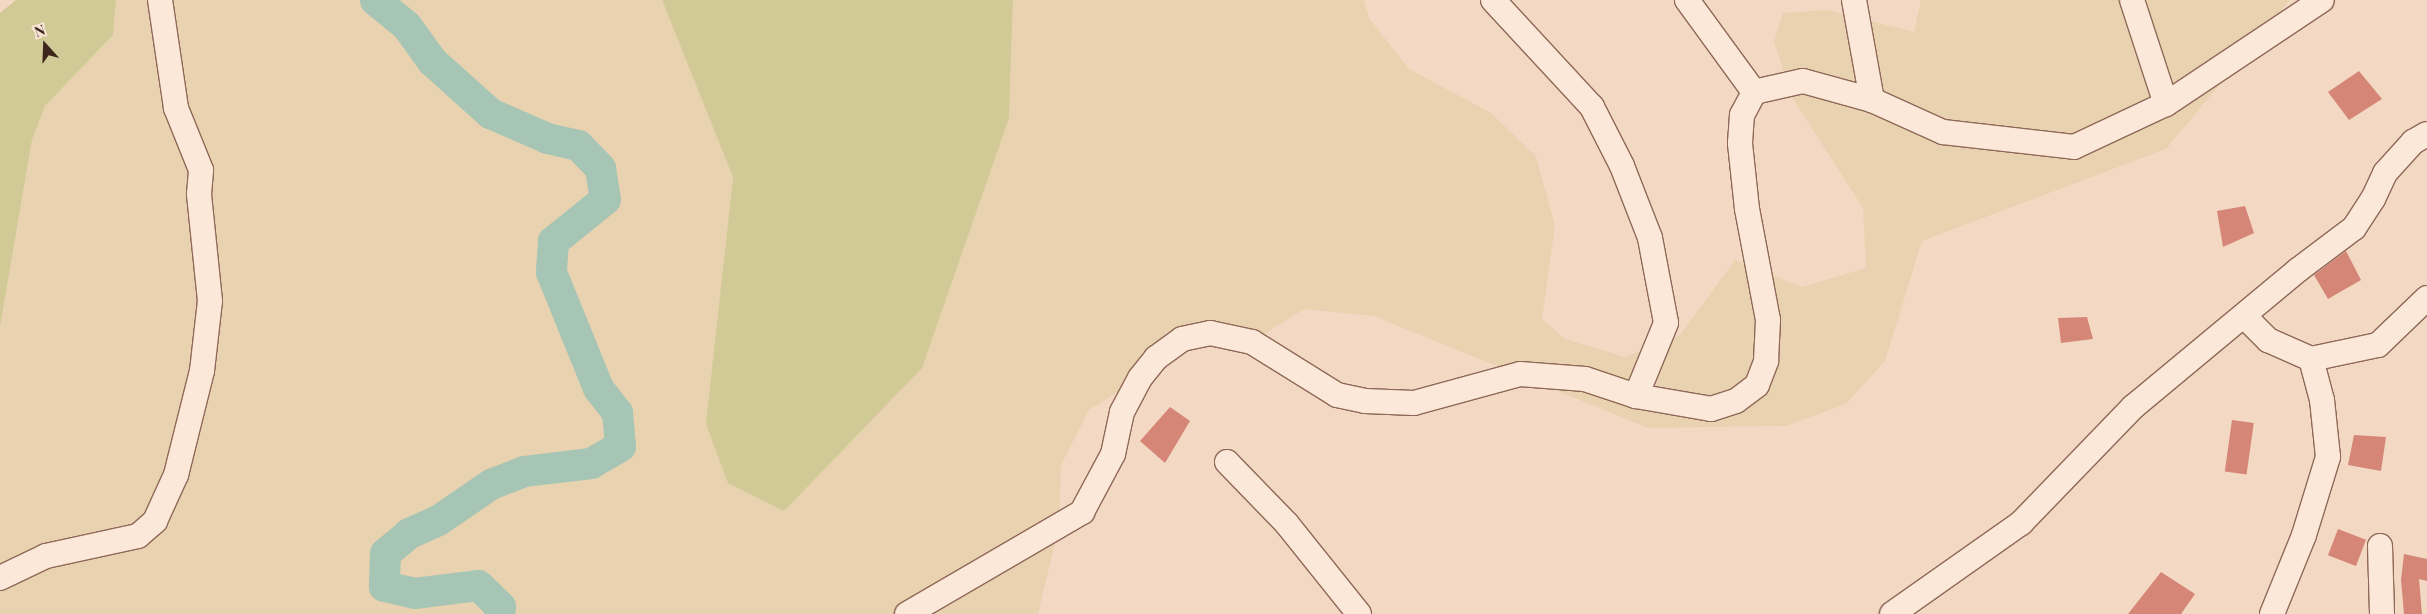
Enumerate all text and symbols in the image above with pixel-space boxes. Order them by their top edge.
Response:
north arrow [20,20,70,70]
text: N [32,20,48,41]

